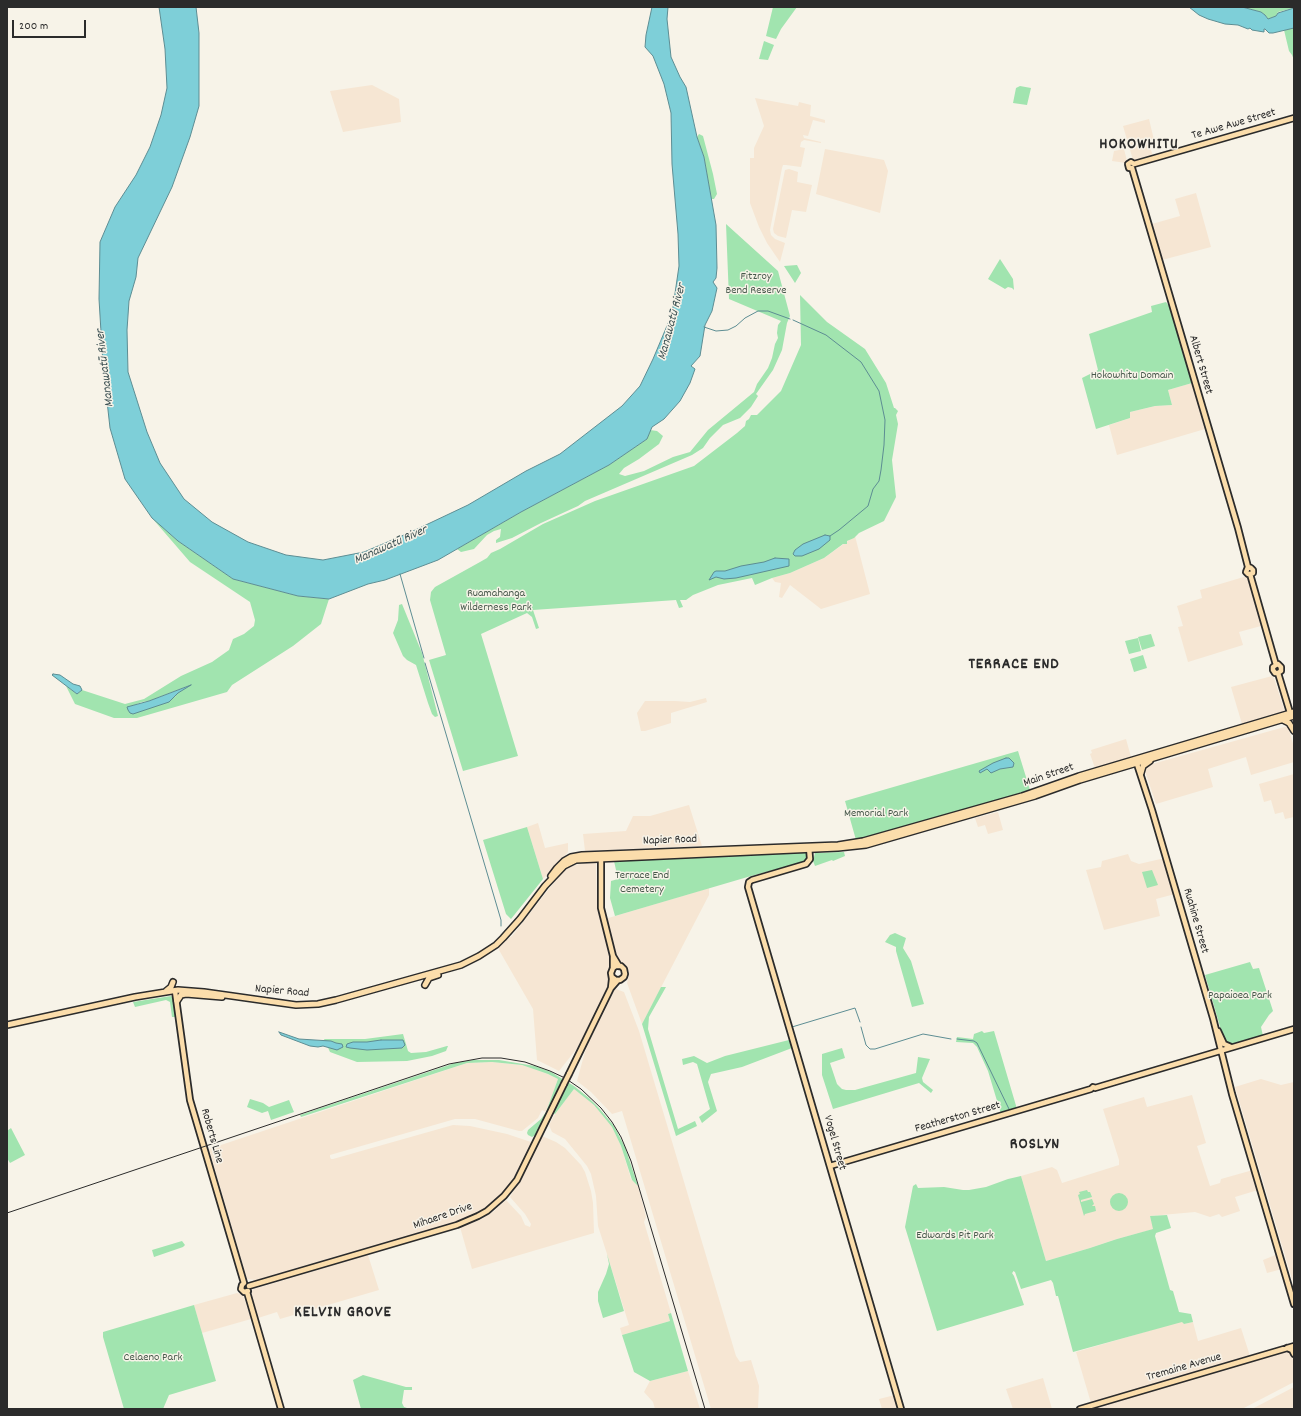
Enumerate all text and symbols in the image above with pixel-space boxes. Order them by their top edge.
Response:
scale bar [14,12,88,38]
text: 200 m [19,18,48,35]
street label: Te Awe Awe Street [1190,106,1278,144]
district label: HOKOWHITU [1099,136,1179,156]
park label: Fitzroy Bend Reserve [725,270,787,298]
water label: Manawatū River [655,282,691,362]
water label: Manawatū River [93,328,119,408]
street label: Albert Street [1185,334,1215,396]
park label: Hokowhitu Domain [1091,369,1173,383]
water label: Manawatū River [352,523,430,569]
park label: Ruamahanga Wilderness Park [460,587,532,615]
district label: TERRACE END [968,656,1060,676]
street label: Main Street [1022,761,1076,791]
park label: Memorial Park [844,807,908,821]
street label: Napier Road [643,833,697,849]
park label: Terrace End Cemetery [615,869,669,897]
street label: Ruahine Street [1179,887,1211,955]
street label: Napier Road [254,982,310,1002]
park label: Papaioea Park [1208,989,1272,1003]
street label: Featherston Street [914,1099,1002,1137]
street label: Roberts Line [196,1107,226,1165]
street label: Vogel Street [819,1114,849,1172]
district label: ROSLYN [1010,1136,1060,1156]
street label: Mihaere Drive [412,1200,474,1234]
park label: Edwards Pit Park [916,1229,994,1243]
district label: KELVIN GROVE [294,1304,392,1324]
street label: Tremaine Avenue [1145,1350,1223,1386]
park label: Celaeno Park [123,1351,183,1365]

